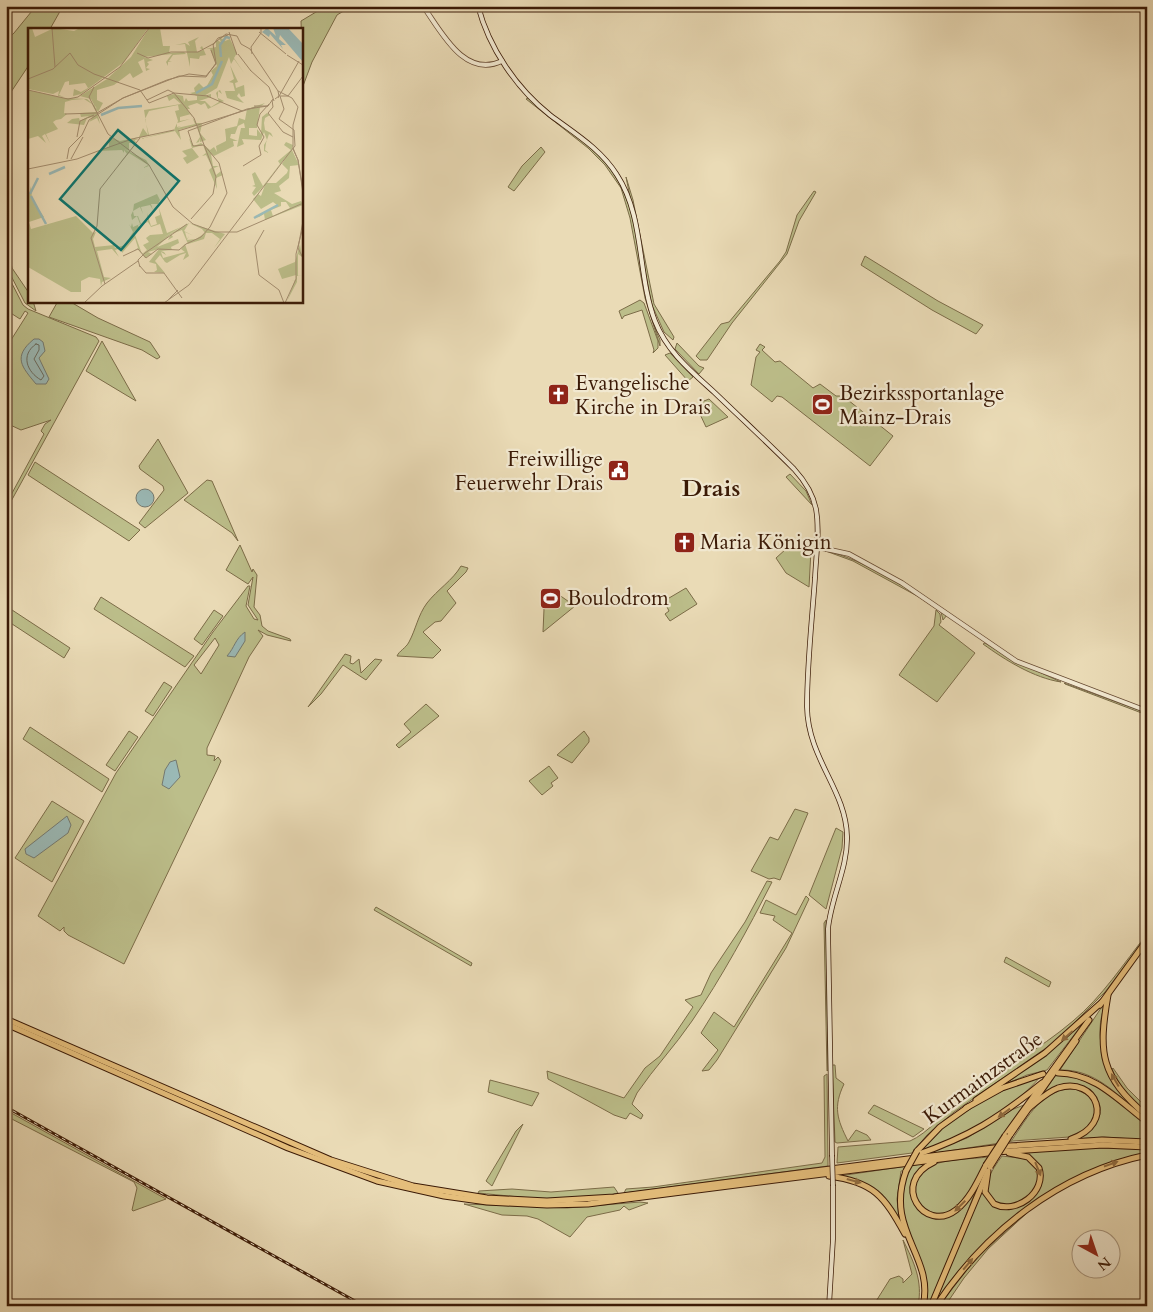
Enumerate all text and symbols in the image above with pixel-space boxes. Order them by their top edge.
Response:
inset map [28,28,302,302]
place label: Evangelische Kirche in Drais [575,369,711,422]
place label: Bezirkssportanlage Mainz-Drais [839,379,1005,432]
church icon: Evangelische Kirche in Drais [547,383,571,407]
sports icon: Bezirkssportanlage Mainz-Drais [811,393,835,417]
place label: Freiwillige Feuerwehr Drais [455,445,603,498]
public building icon: Freiwillige Feuerwehr Drais [607,459,631,483]
district label: Drais [682,472,740,505]
place label: Maria Königin [700,528,832,557]
church icon: Maria Königin [672,530,696,554]
place label: Boulodrom [567,584,669,613]
sports icon: Boulodrom [539,586,563,610]
street label: Kurmainzstraße [917,1025,1049,1131]
one-way arrow [1061,1030,1073,1042]
one-way arrow [1110,1073,1119,1086]
one-way arrow [997,1108,1011,1118]
one-way arrow [1103,1160,1118,1168]
one-way arrow [1034,1162,1042,1176]
one-way arrow [846,1177,861,1185]
one-way arrow [954,1200,966,1212]
north arrow [1070,1230,1120,1280]
text: N [1093,1252,1115,1275]
one-way arrow [962,1258,973,1271]

